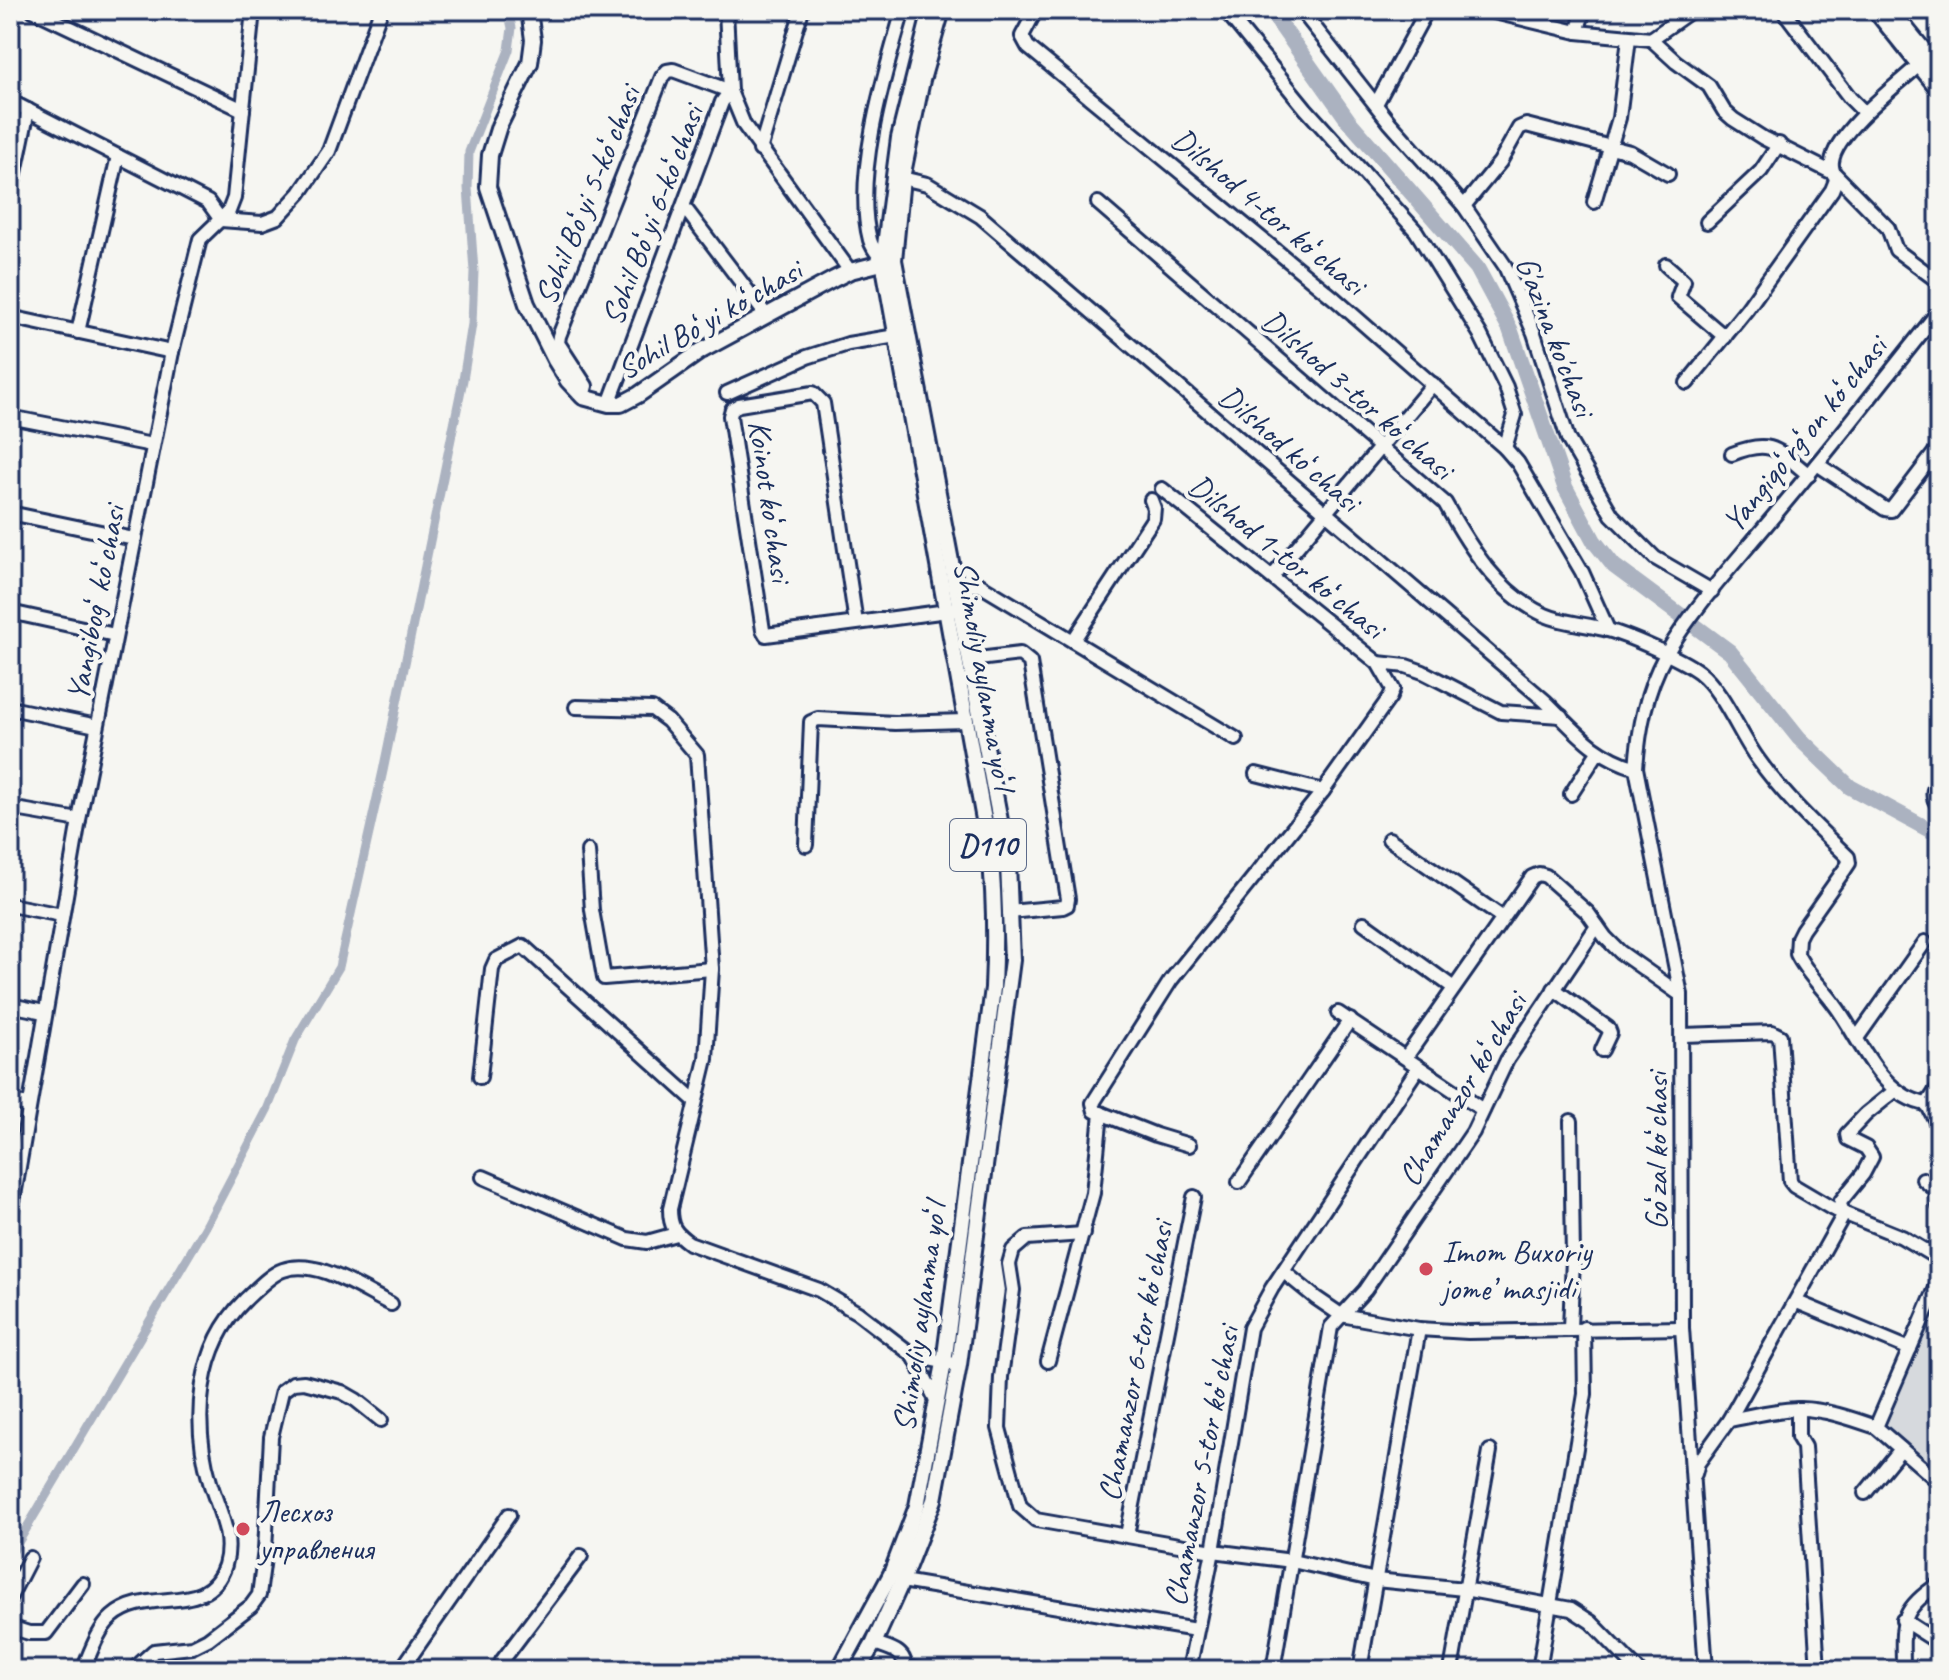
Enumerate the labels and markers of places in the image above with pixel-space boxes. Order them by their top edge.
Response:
place label: Imom Buxoriy jome’ masjidi [1439,1231,1593,1309]
marker: Imom Buxoriy jome’ masjidi [1417,1260,1435,1278]
place label: Лесхоз управления [257,1491,375,1569]
marker: Лесхоз управления [234,1520,252,1538]

